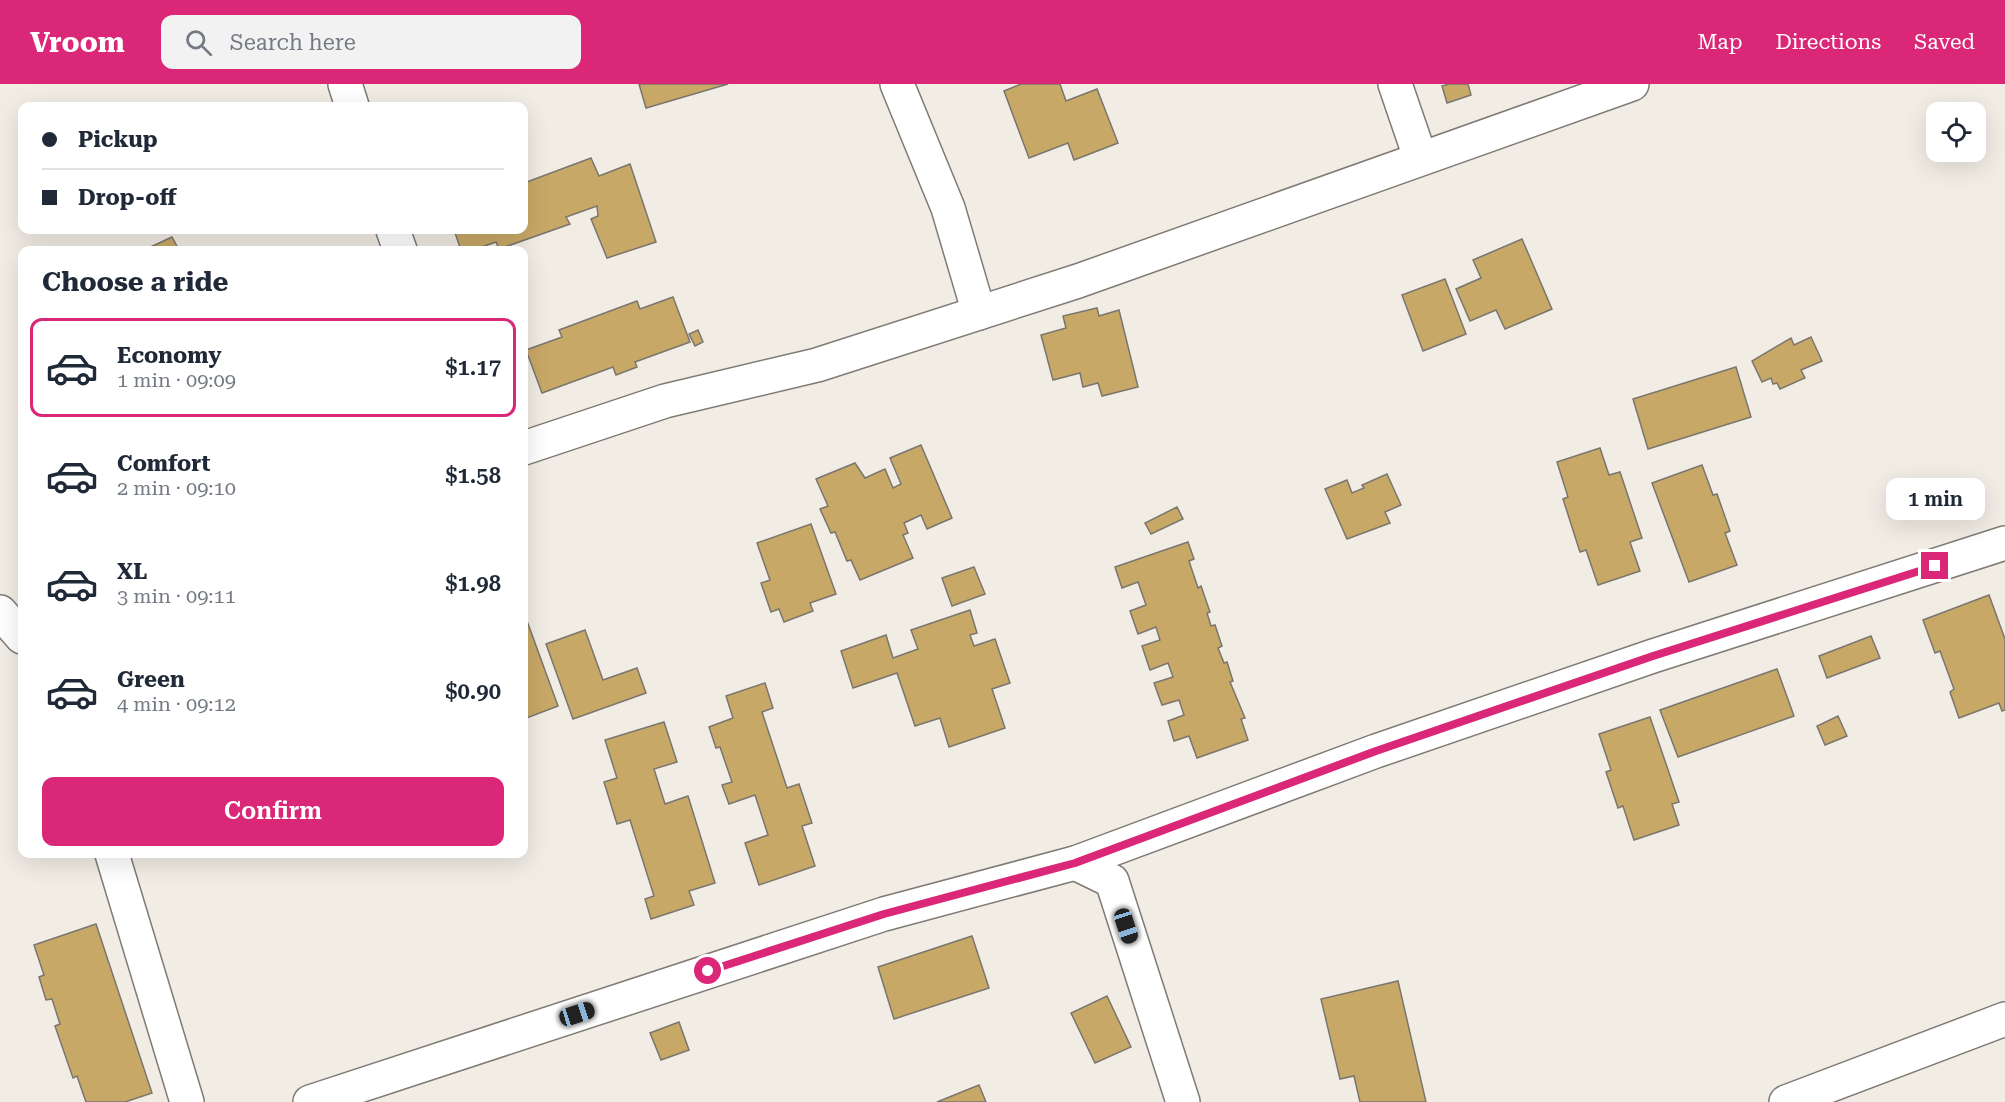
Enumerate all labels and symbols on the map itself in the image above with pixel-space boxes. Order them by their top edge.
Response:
callout: 1 min [1886,479,1984,521]
route end [1921,552,1948,579]
car [1112,906,1140,946]
route start [694,957,721,984]
car [557,1000,597,1028]

